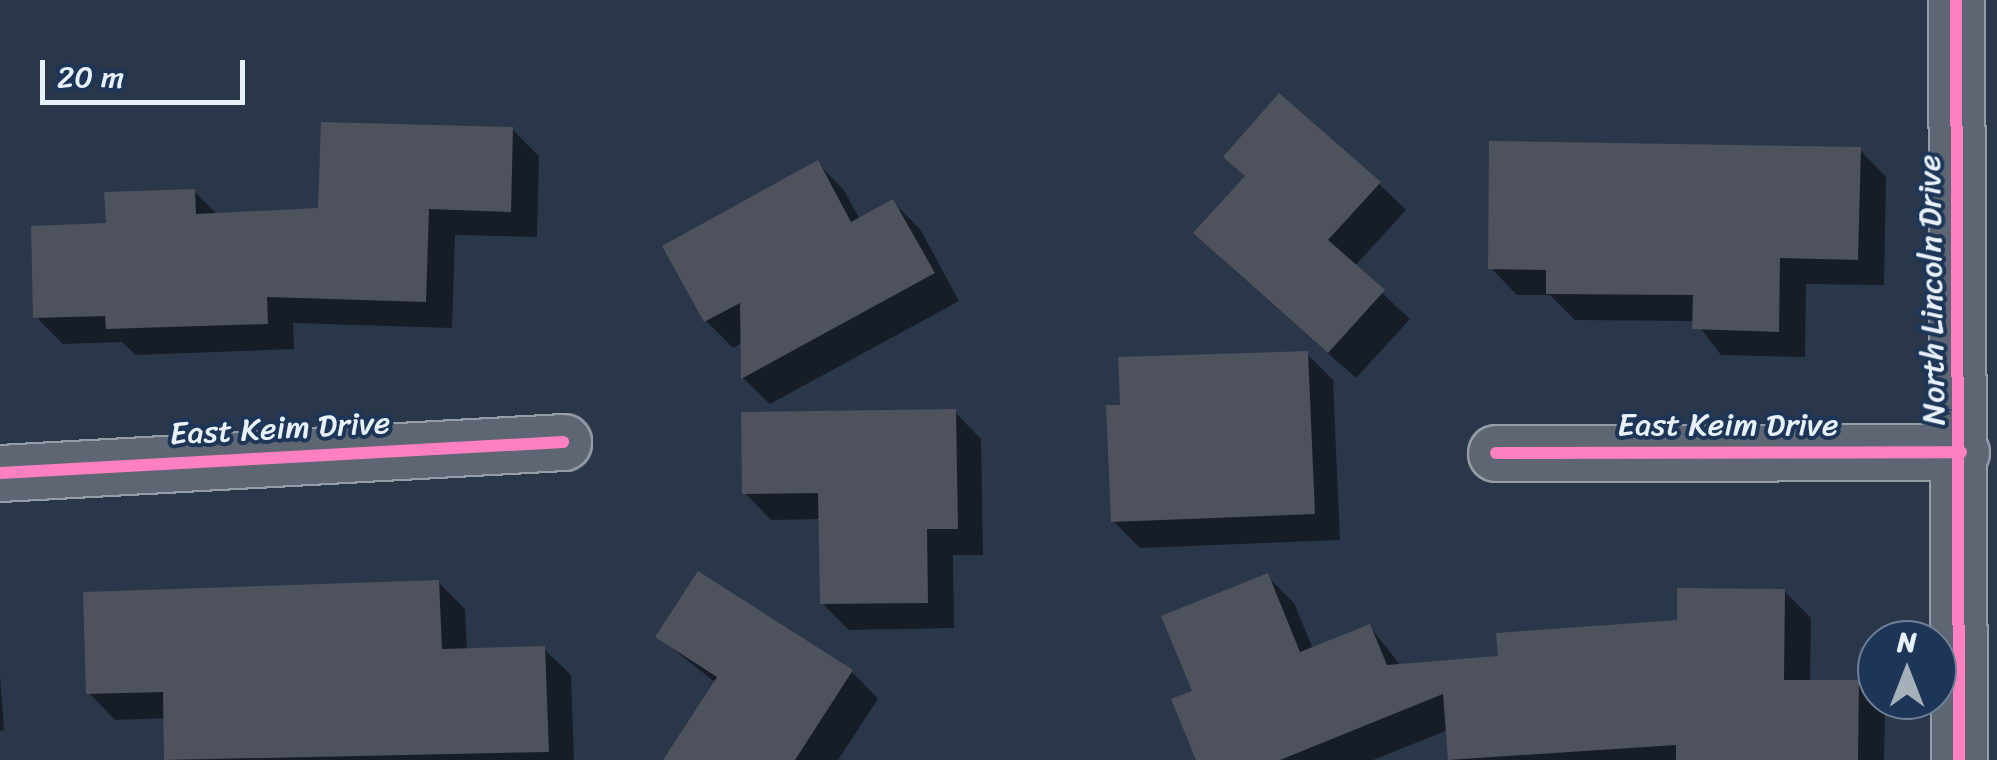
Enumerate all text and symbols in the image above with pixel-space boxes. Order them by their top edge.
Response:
scale bar [45,40,250,102]
text: 20 m [57,50,124,104]
street label: North Lincoln Drive [1910,154,1954,426]
street label: East Keim Drive [169,404,391,454]
street label: East Keim Drive [1618,406,1838,444]
text: N [1897,617,1917,666]
north arrow [1857,620,1957,720]

